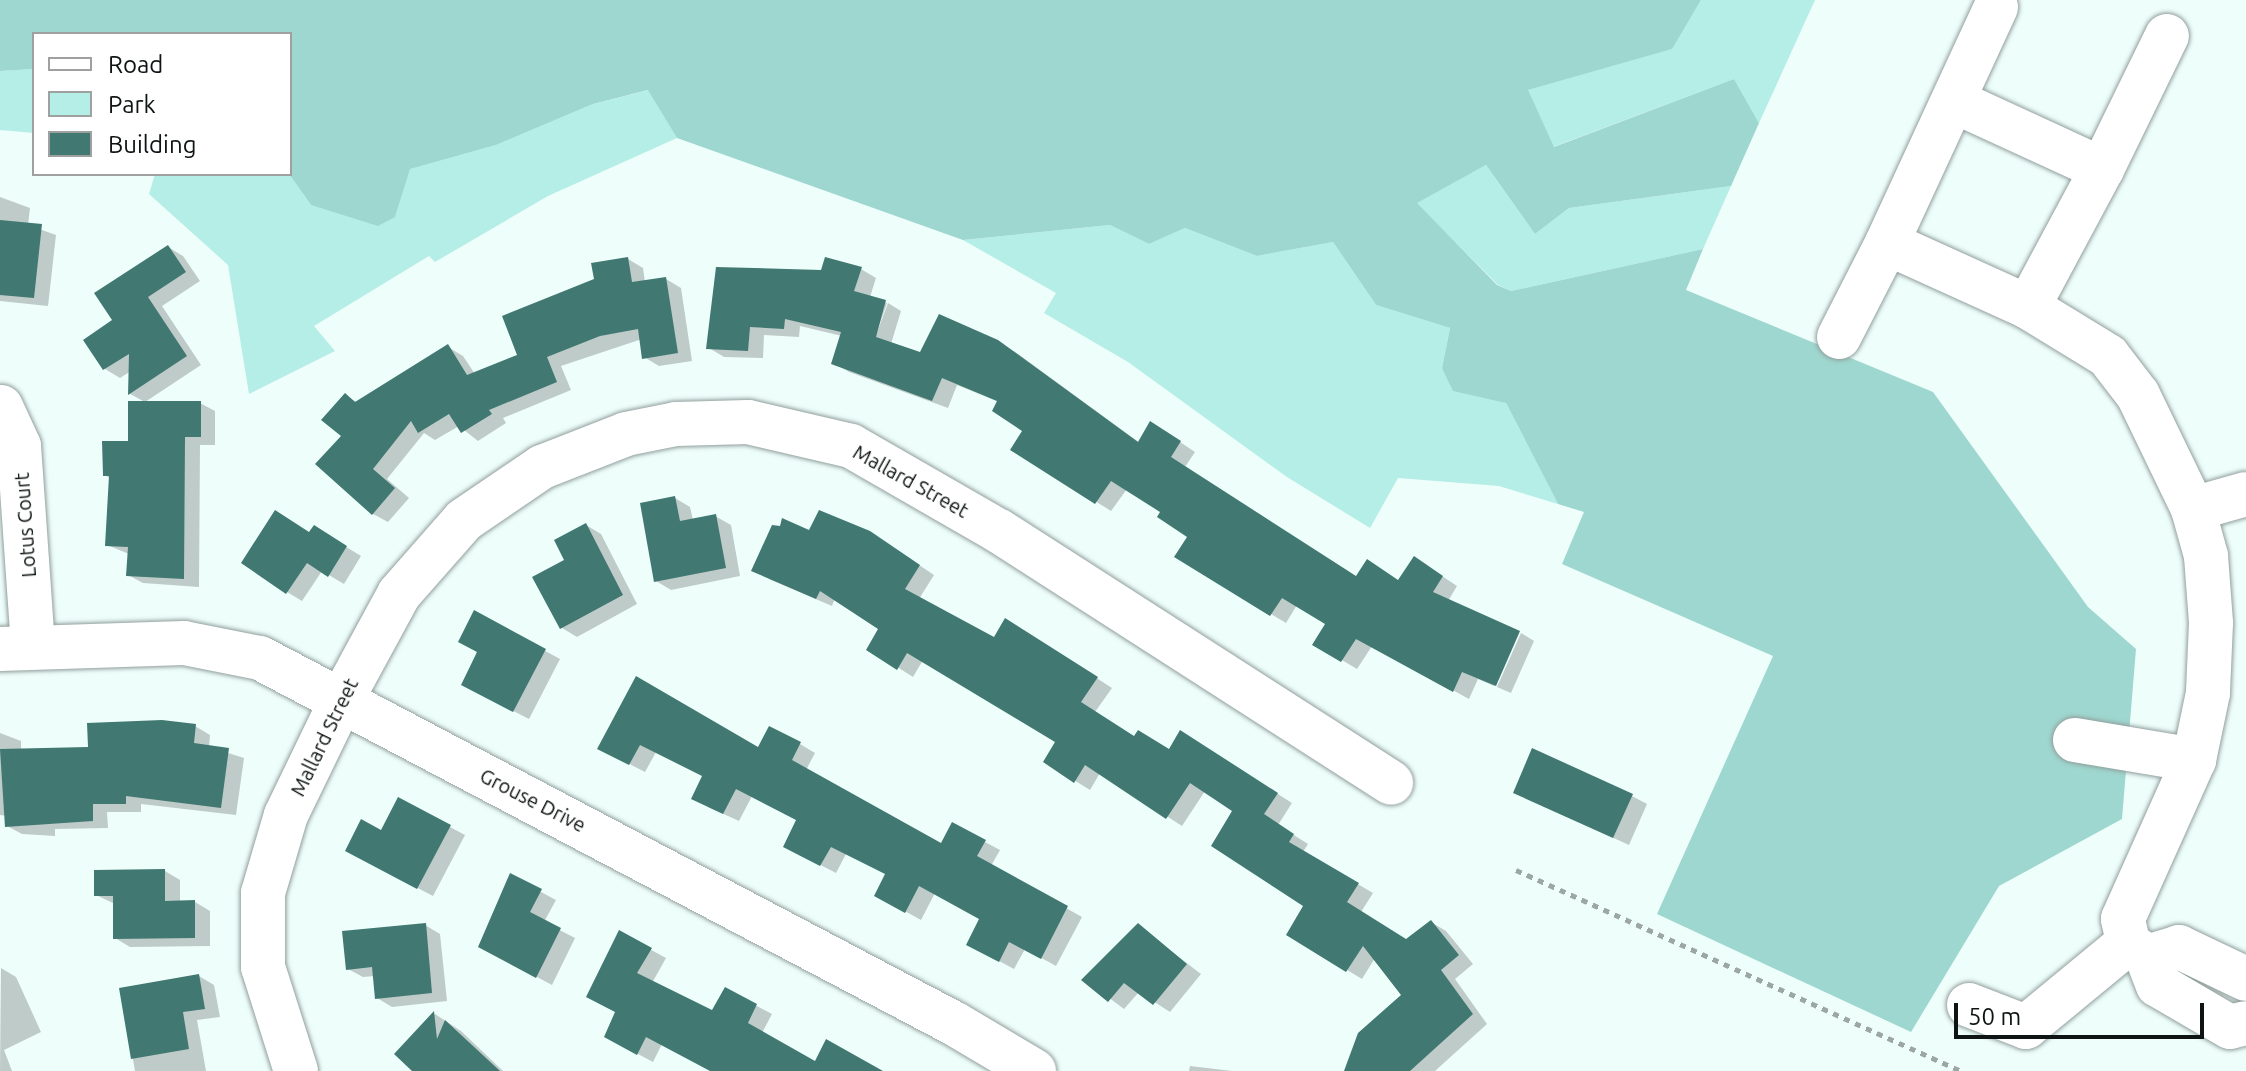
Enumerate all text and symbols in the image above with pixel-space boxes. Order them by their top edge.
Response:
legend [32,32,292,176]
text: Road [108,51,163,78]
text: Park [108,91,156,118]
text: Building [108,131,196,158]
street label: Mallard Street [849,439,973,523]
street label: Lotus Court [9,472,41,578]
street label: Mallard Street [285,674,363,800]
street label: Grouse Drive [476,763,590,837]
scale bar [1958,987,2208,1037]
text: 50 m [1968,1003,2021,1030]

